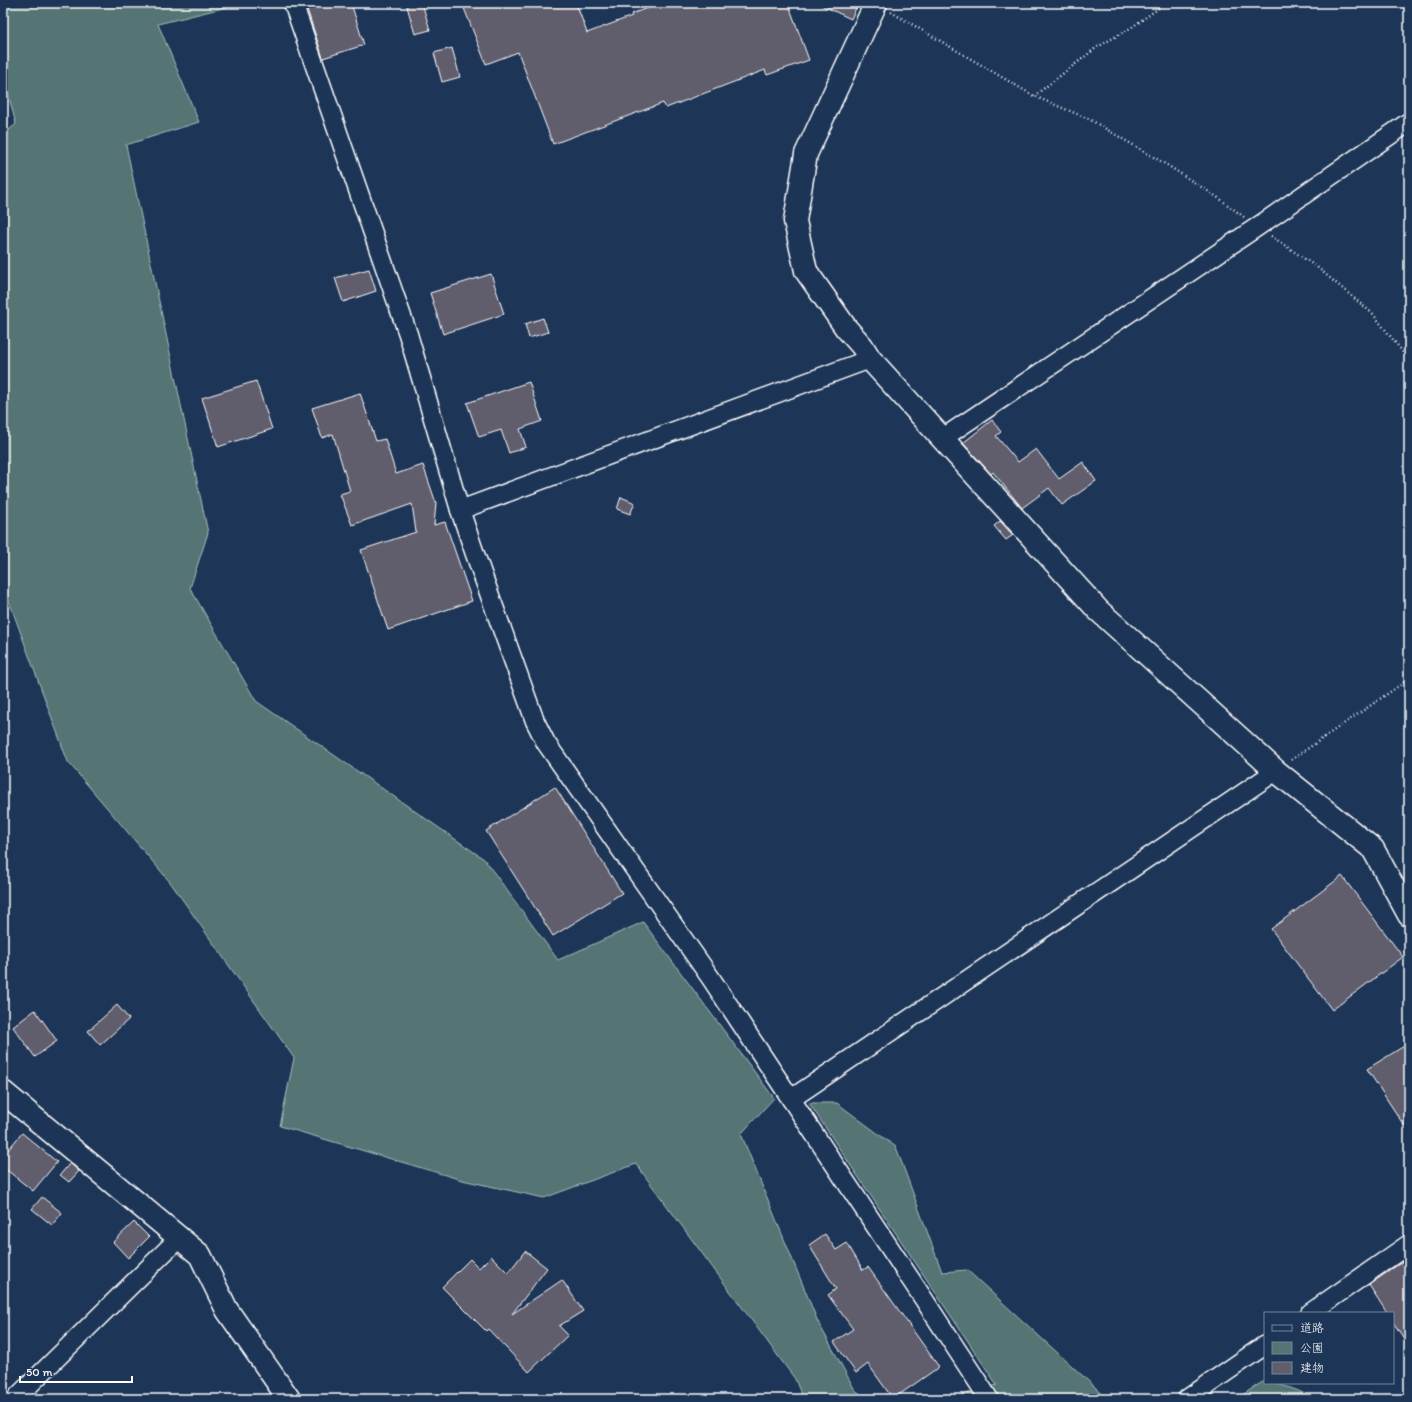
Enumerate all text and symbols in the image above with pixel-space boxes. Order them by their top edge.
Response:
legend [1264,1312,1394,1384]
text: 道路 [1300,1321,1324,1335]
text: 公園 [1300,1341,1324,1355]
scale bar [20,1358,132,1384]
text: 建物 [1300,1361,1324,1375]
text: 50 m [26,1365,52,1379]

